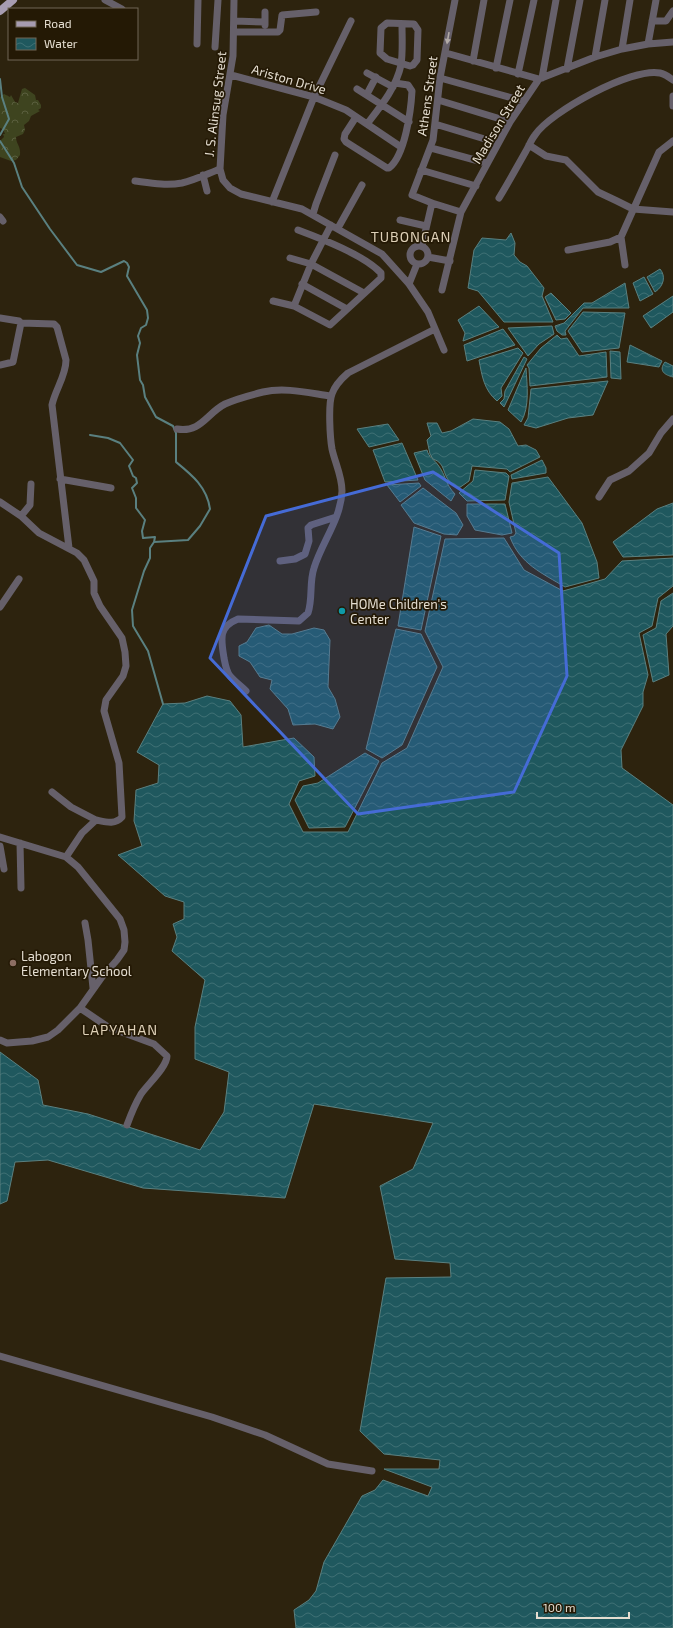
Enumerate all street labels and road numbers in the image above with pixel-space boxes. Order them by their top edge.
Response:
street label: J. S. Alinsug Street [201,50,229,158]
street label: Athens Street [413,55,441,137]
street label: Ariston Drive [250,61,328,97]
street label: Madison Street [468,81,528,167]

